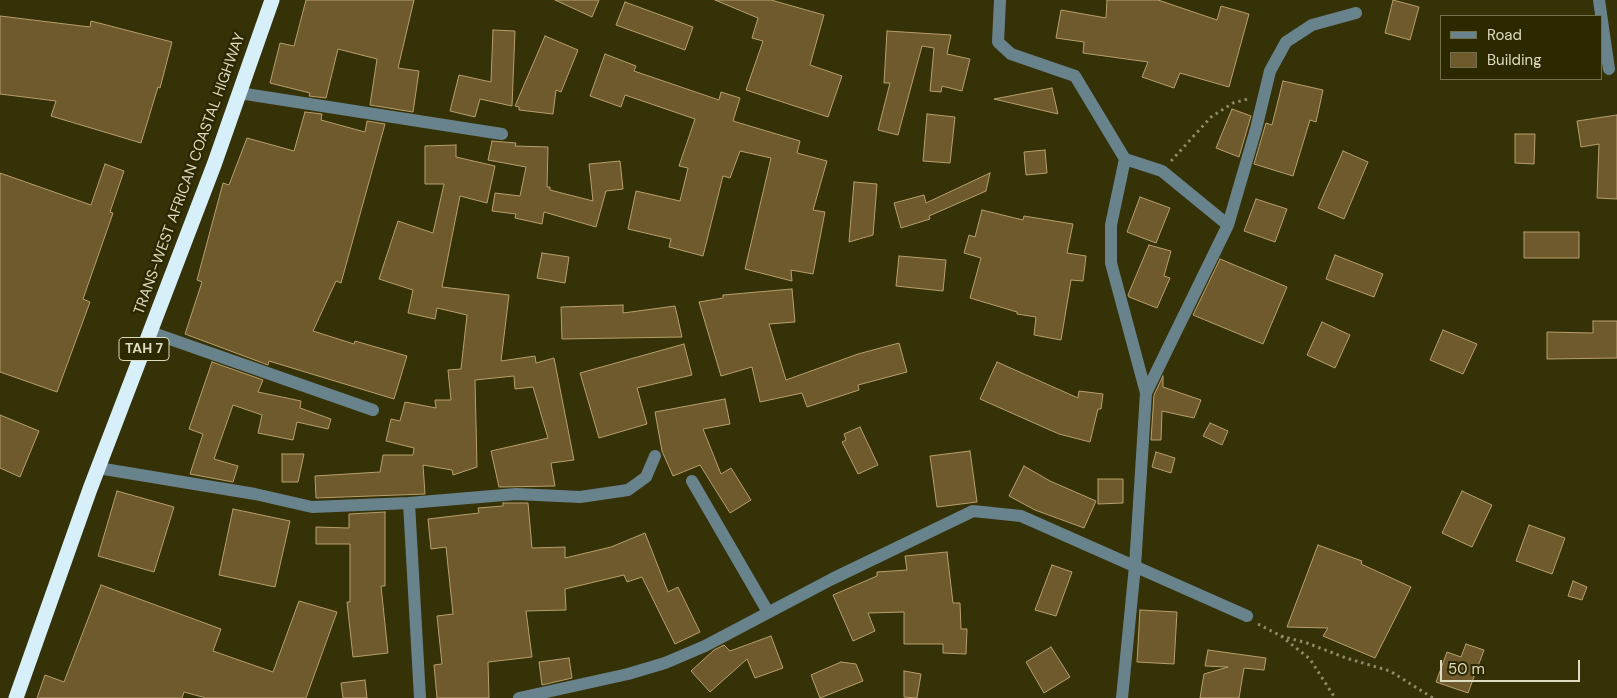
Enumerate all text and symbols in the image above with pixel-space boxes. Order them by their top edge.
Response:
legend [1440,15,1602,80]
text: Road [1487,25,1522,45]
street label: TRANS-WEST AFRICAN COASTAL HIGHWAY [131,31,249,317]
text: Building [1487,50,1542,70]
road number: TAH 7 [119,338,169,360]
scale bar [1442,650,1582,682]
text: 50 m [1448,659,1485,679]

